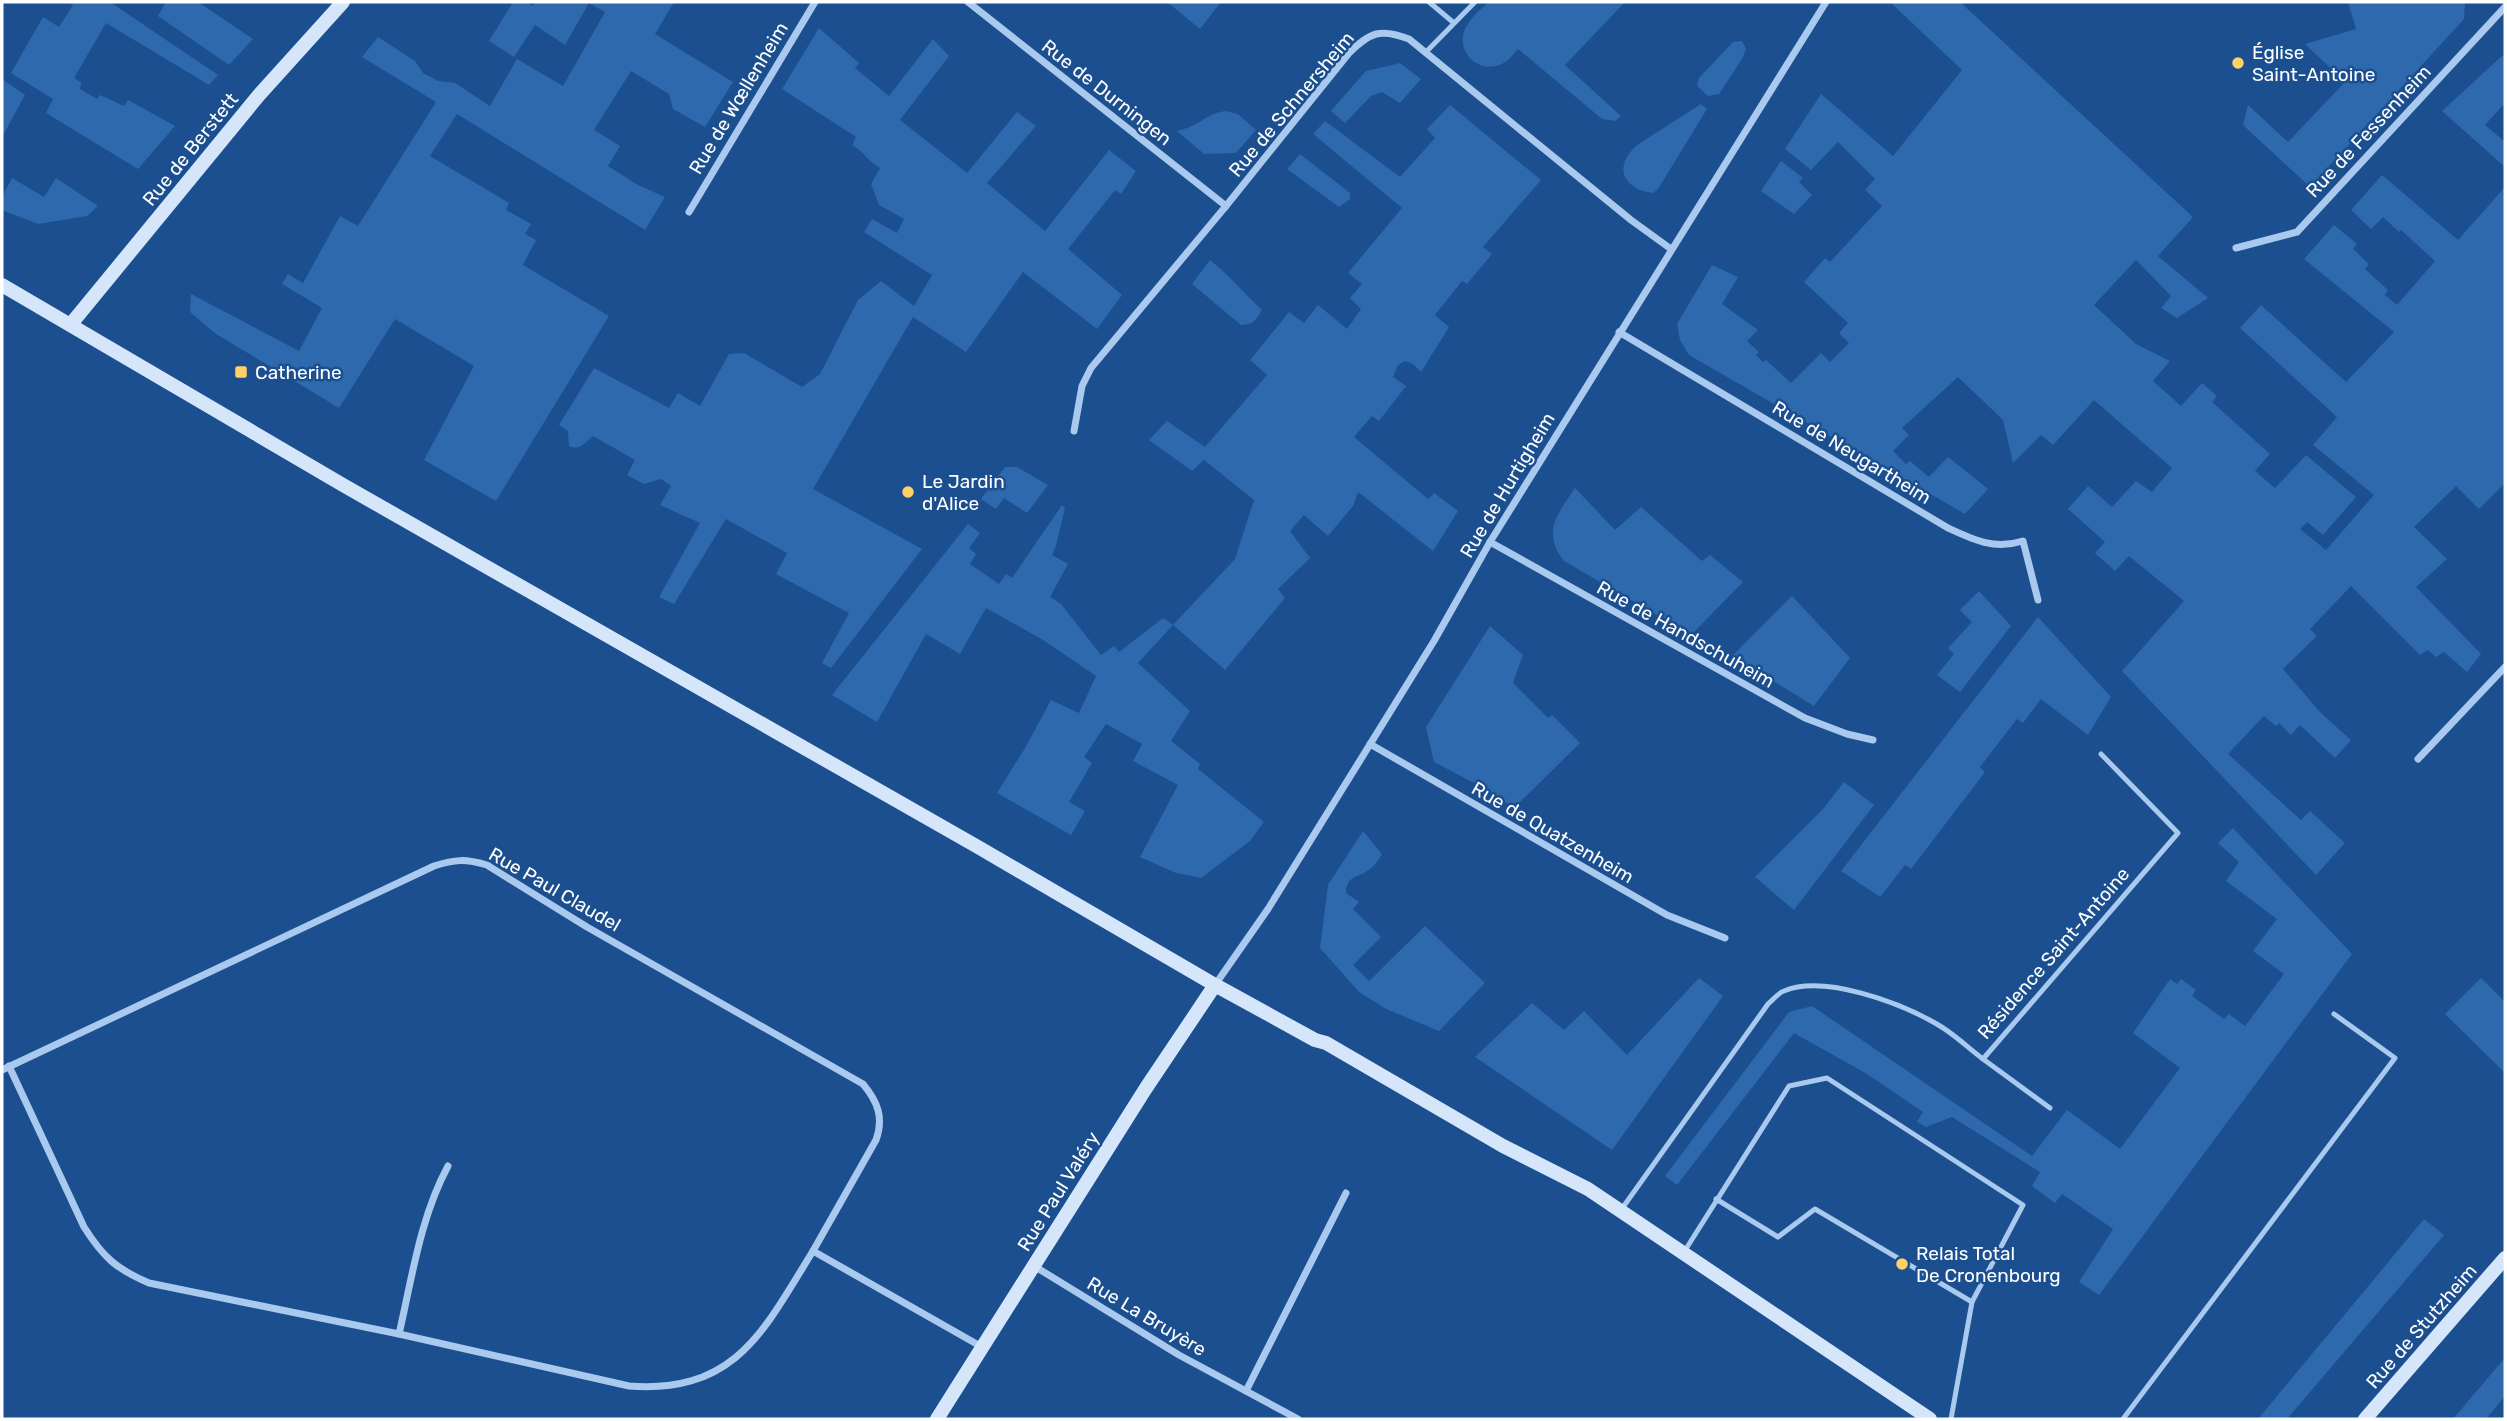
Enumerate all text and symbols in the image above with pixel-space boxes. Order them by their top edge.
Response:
street label: Rue de Wœllenheim [684,18,793,178]
street label: Rue de Schnersheim [1224,27,1359,182]
street label: Rue de Durningen [1037,34,1176,150]
place label: Église Saint-Antoine [2252,41,2375,86]
marker: Église Saint-Antoine [2230,55,2246,71]
street label: Rue de Fessenheim [2301,60,2436,202]
street label: Rue de Berstett [138,88,243,211]
place label: Catherine [255,361,342,384]
marker: Catherine [233,364,249,380]
street label: Rue de Neugartheim [1768,396,1935,509]
street label: Rue de Hurtigheim [1455,409,1560,562]
place label: Le Jardin d'Alice [922,470,1005,515]
marker: Le Jardin d'Alice [900,484,916,500]
street label: Rue de Handschuheim [1593,576,1779,693]
street label: Rue de Quatzenheim [1468,777,1638,888]
street label: Rue Paul Claudel [485,842,625,936]
street label: Résidence Saint-Antoine [1973,863,2134,1044]
street label: Rue Paul Valéry [1012,1127,1104,1255]
place label: Relais Total De Cronenbourg [1916,1242,2061,1287]
marker: Relais Total De Cronenbourg [1894,1256,1910,1272]
street label: Rue de Stutzheim [2361,1259,2482,1393]
street label: Rue La Bruyère [1083,1272,1210,1361]

